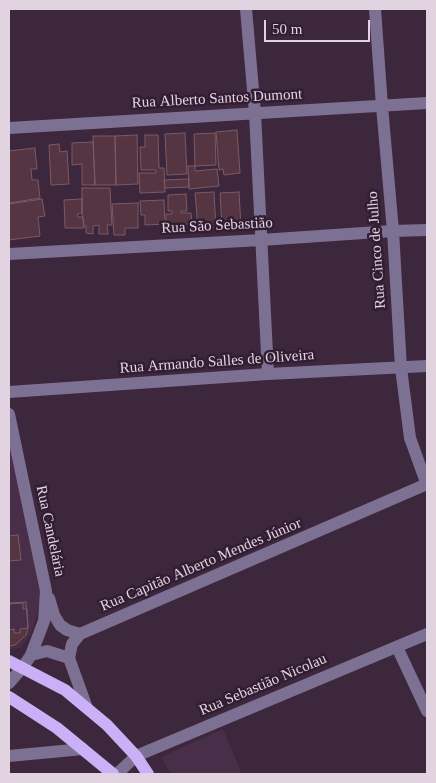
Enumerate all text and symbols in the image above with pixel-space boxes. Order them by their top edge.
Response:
scale bar [266,10,372,42]
text: 50 m [272,21,302,37]
street label: Rua Alberto Santos Dumont [131,86,303,112]
street label: Rua Cinco de Julho [364,191,390,309]
street label: Rua São Sebastião [161,214,273,238]
street label: Rua Armando Salles de Oliveira [119,346,315,378]
street label: Rua Candelária [32,484,68,578]
street label: Rua Capitão Alberto Mendes Júnior [98,514,304,616]
street label: Rua Sebastião Nicolau [197,650,329,720]

